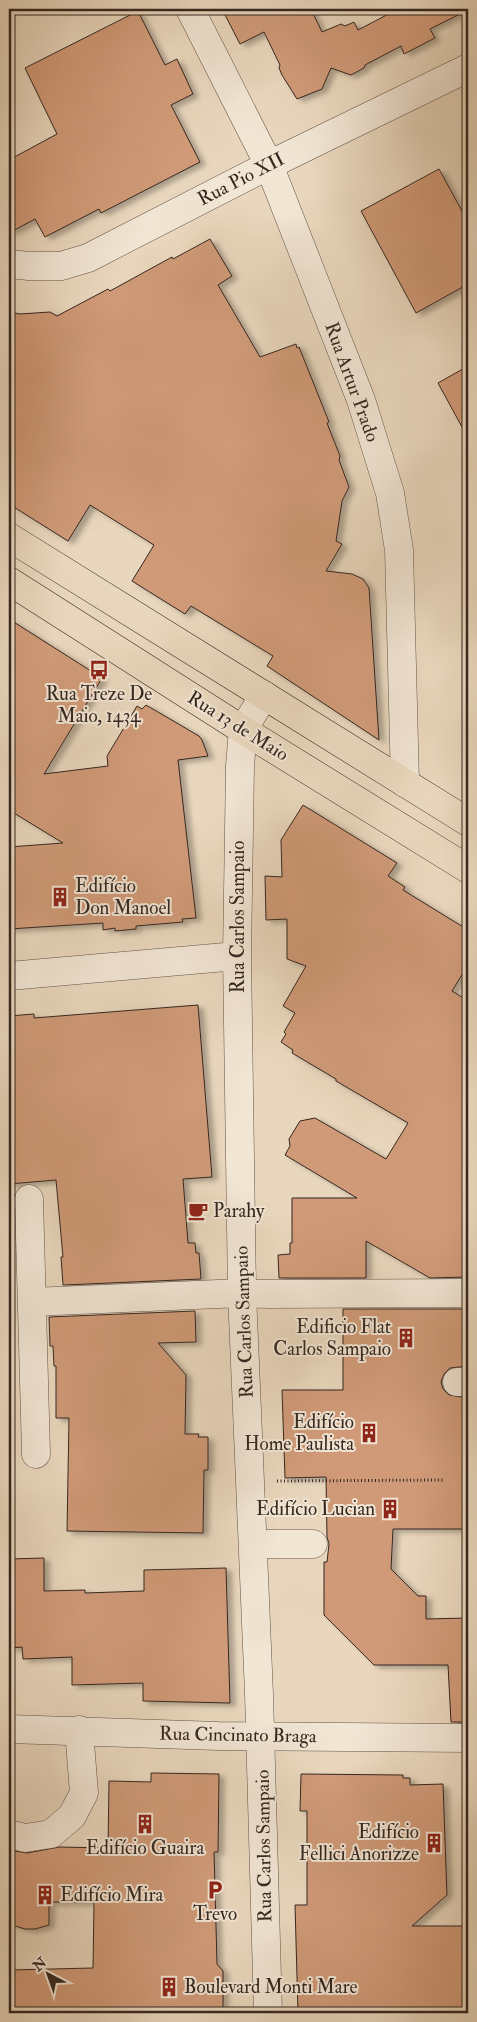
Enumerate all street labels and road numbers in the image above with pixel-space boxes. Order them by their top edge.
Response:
street label: Rua Pio XII [194,147,288,211]
street label: Rua Artur Prado [319,319,385,445]
street label: Rua 13 de Maio [183,685,293,767]
street label: Rua Carlos Sampaio [226,841,251,993]
street label: Rua Carlos Sampaio [229,1245,260,1399]
street label: Rua Cincinato Braga [159,1722,317,1748]
street label: Rua Carlos Sampaio [251,1769,278,1923]

